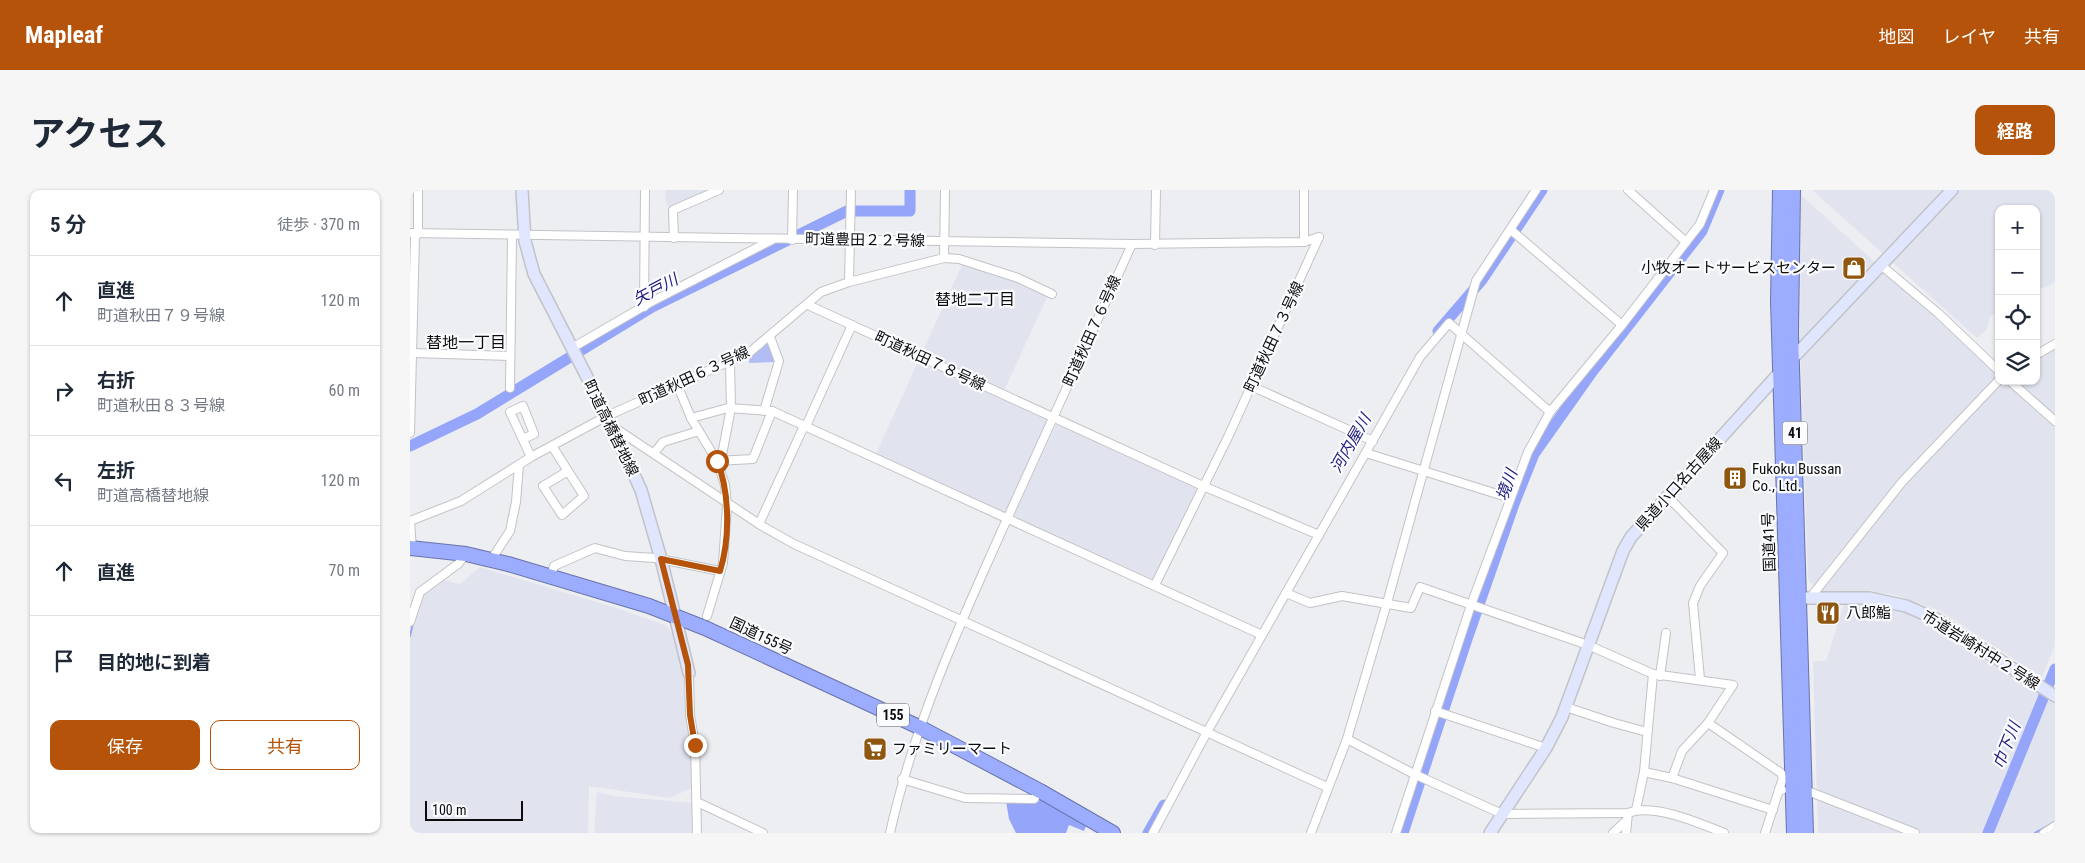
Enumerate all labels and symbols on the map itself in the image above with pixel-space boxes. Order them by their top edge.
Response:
street label: 町道豊田２２号線 [805,230,925,250]
shop icon: 小牧オートサービスセンター [1841,255,1867,281]
place label: 小牧オートサービスセンター [1641,259,1836,277]
water label: 矢戸川 [630,269,683,309]
street label: 町道秋田７６号線 [1059,273,1125,389]
street label: 町道秋田７３号線 [1240,279,1308,395]
district label: 替地二丁目 [935,290,1015,309]
street label: 町道秋田７８号線 [872,327,988,395]
district label: 替地一丁目 [426,333,506,352]
street label: 町道秋田６３号線 [636,342,752,410]
street label: 町道高橋替地線 [580,377,642,479]
water label: 河内屋川 [1326,409,1376,476]
road number: 41 [1782,422,1808,444]
street label: 県道小口名古屋線 [1632,433,1726,535]
route start [706,450,729,473]
place label: Fukoku Bussan Co., Ltd. [1752,460,1842,495]
water label: 境川 [1492,465,1522,503]
building icon: Fukoku Bussan Co., Ltd. [1722,465,1748,491]
street label: 国道41号 [1759,512,1779,572]
restaurant icon: 八郎鮨 [1815,600,1841,626]
place label: 八郎鮨 [1846,604,1891,622]
street label: 市道岩崎村中２号線 [1919,607,2043,693]
street label: 国道155号 [727,614,795,658]
road number: 155 [877,704,909,726]
water label: 巾下川 [1989,718,2025,771]
route end [684,734,707,757]
supermarket icon: ファミリーマート [862,736,888,762]
place label: ファミリーマート [892,740,1012,758]
scale bar [425,798,522,821]

